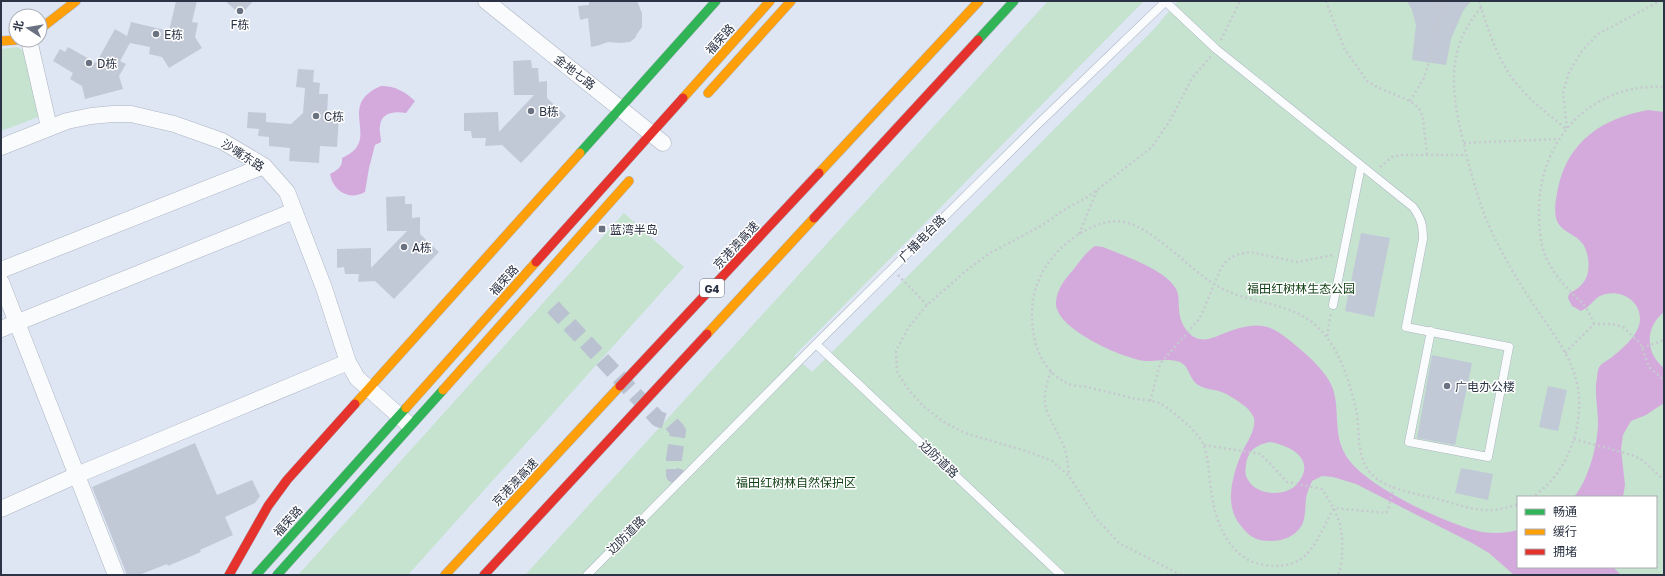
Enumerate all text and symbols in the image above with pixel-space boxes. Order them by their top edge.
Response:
marker: F栋 [235,6,245,16]
north arrow [8,8,48,48]
place label: F栋 [230,17,250,32]
text: 北 [10,19,25,33]
street label: 福荣路 [702,21,738,57]
place label: E栋 [164,27,183,42]
marker: E栋 [151,29,161,39]
street label: 金地七路 [551,51,599,93]
place label: D栋 [97,56,117,71]
marker: D栋 [84,58,94,68]
place label: B栋 [539,104,559,119]
marker: B栋 [526,106,536,116]
place label: C栋 [324,109,344,124]
marker: C栋 [311,111,321,121]
street label: 沙嘴东路 [219,136,267,174]
street label: 广播电台路 [895,211,949,265]
street label: 京港澳高速 [710,218,762,272]
place label: 蓝湾半岛 [610,222,658,237]
marker: 蓝湾半岛 [597,224,607,234]
place label: A栋 [412,240,432,255]
marker: A栋 [399,242,409,252]
street label: 福荣路 [486,262,522,298]
road number: G4 [700,279,724,297]
park label: 福田红树林生态公园 [1247,281,1355,296]
place label: 广电办公楼 [1455,379,1515,394]
marker: 广电办公楼 [1442,381,1452,391]
street label: 边防道路 [916,437,962,481]
street label: 京港澳高速 [489,455,541,509]
park label: 福田红树林自然保护区 [736,475,856,490]
legend [1517,496,1657,568]
street label: 福荣路 [270,503,306,539]
text: 畅通 [1553,504,1577,519]
street label: 边防道路 [604,513,648,557]
text: 缓行 [1553,524,1577,539]
text: 拥堵 [1553,544,1577,559]

